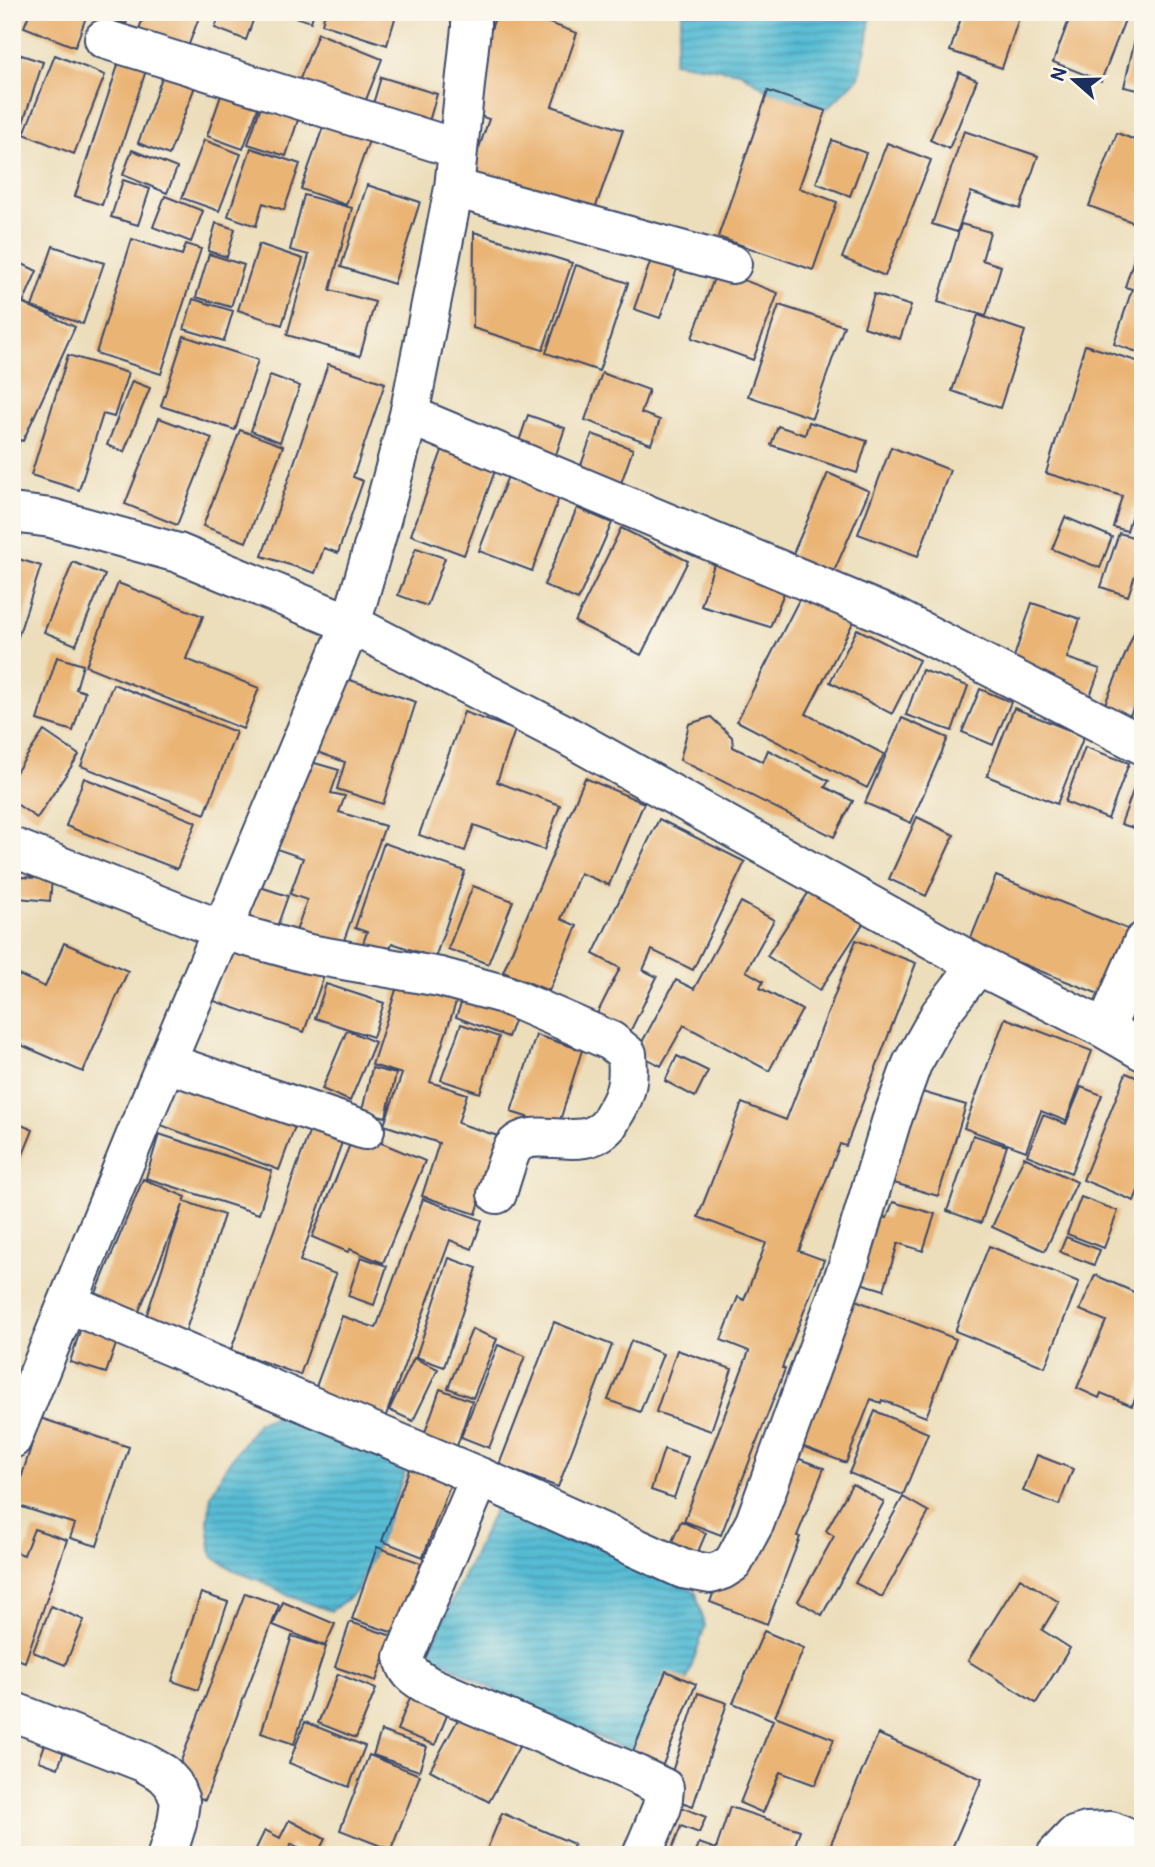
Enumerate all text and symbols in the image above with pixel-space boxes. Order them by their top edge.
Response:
north arrow [1040,46,1110,116]
text: N [1045,64,1072,85]

